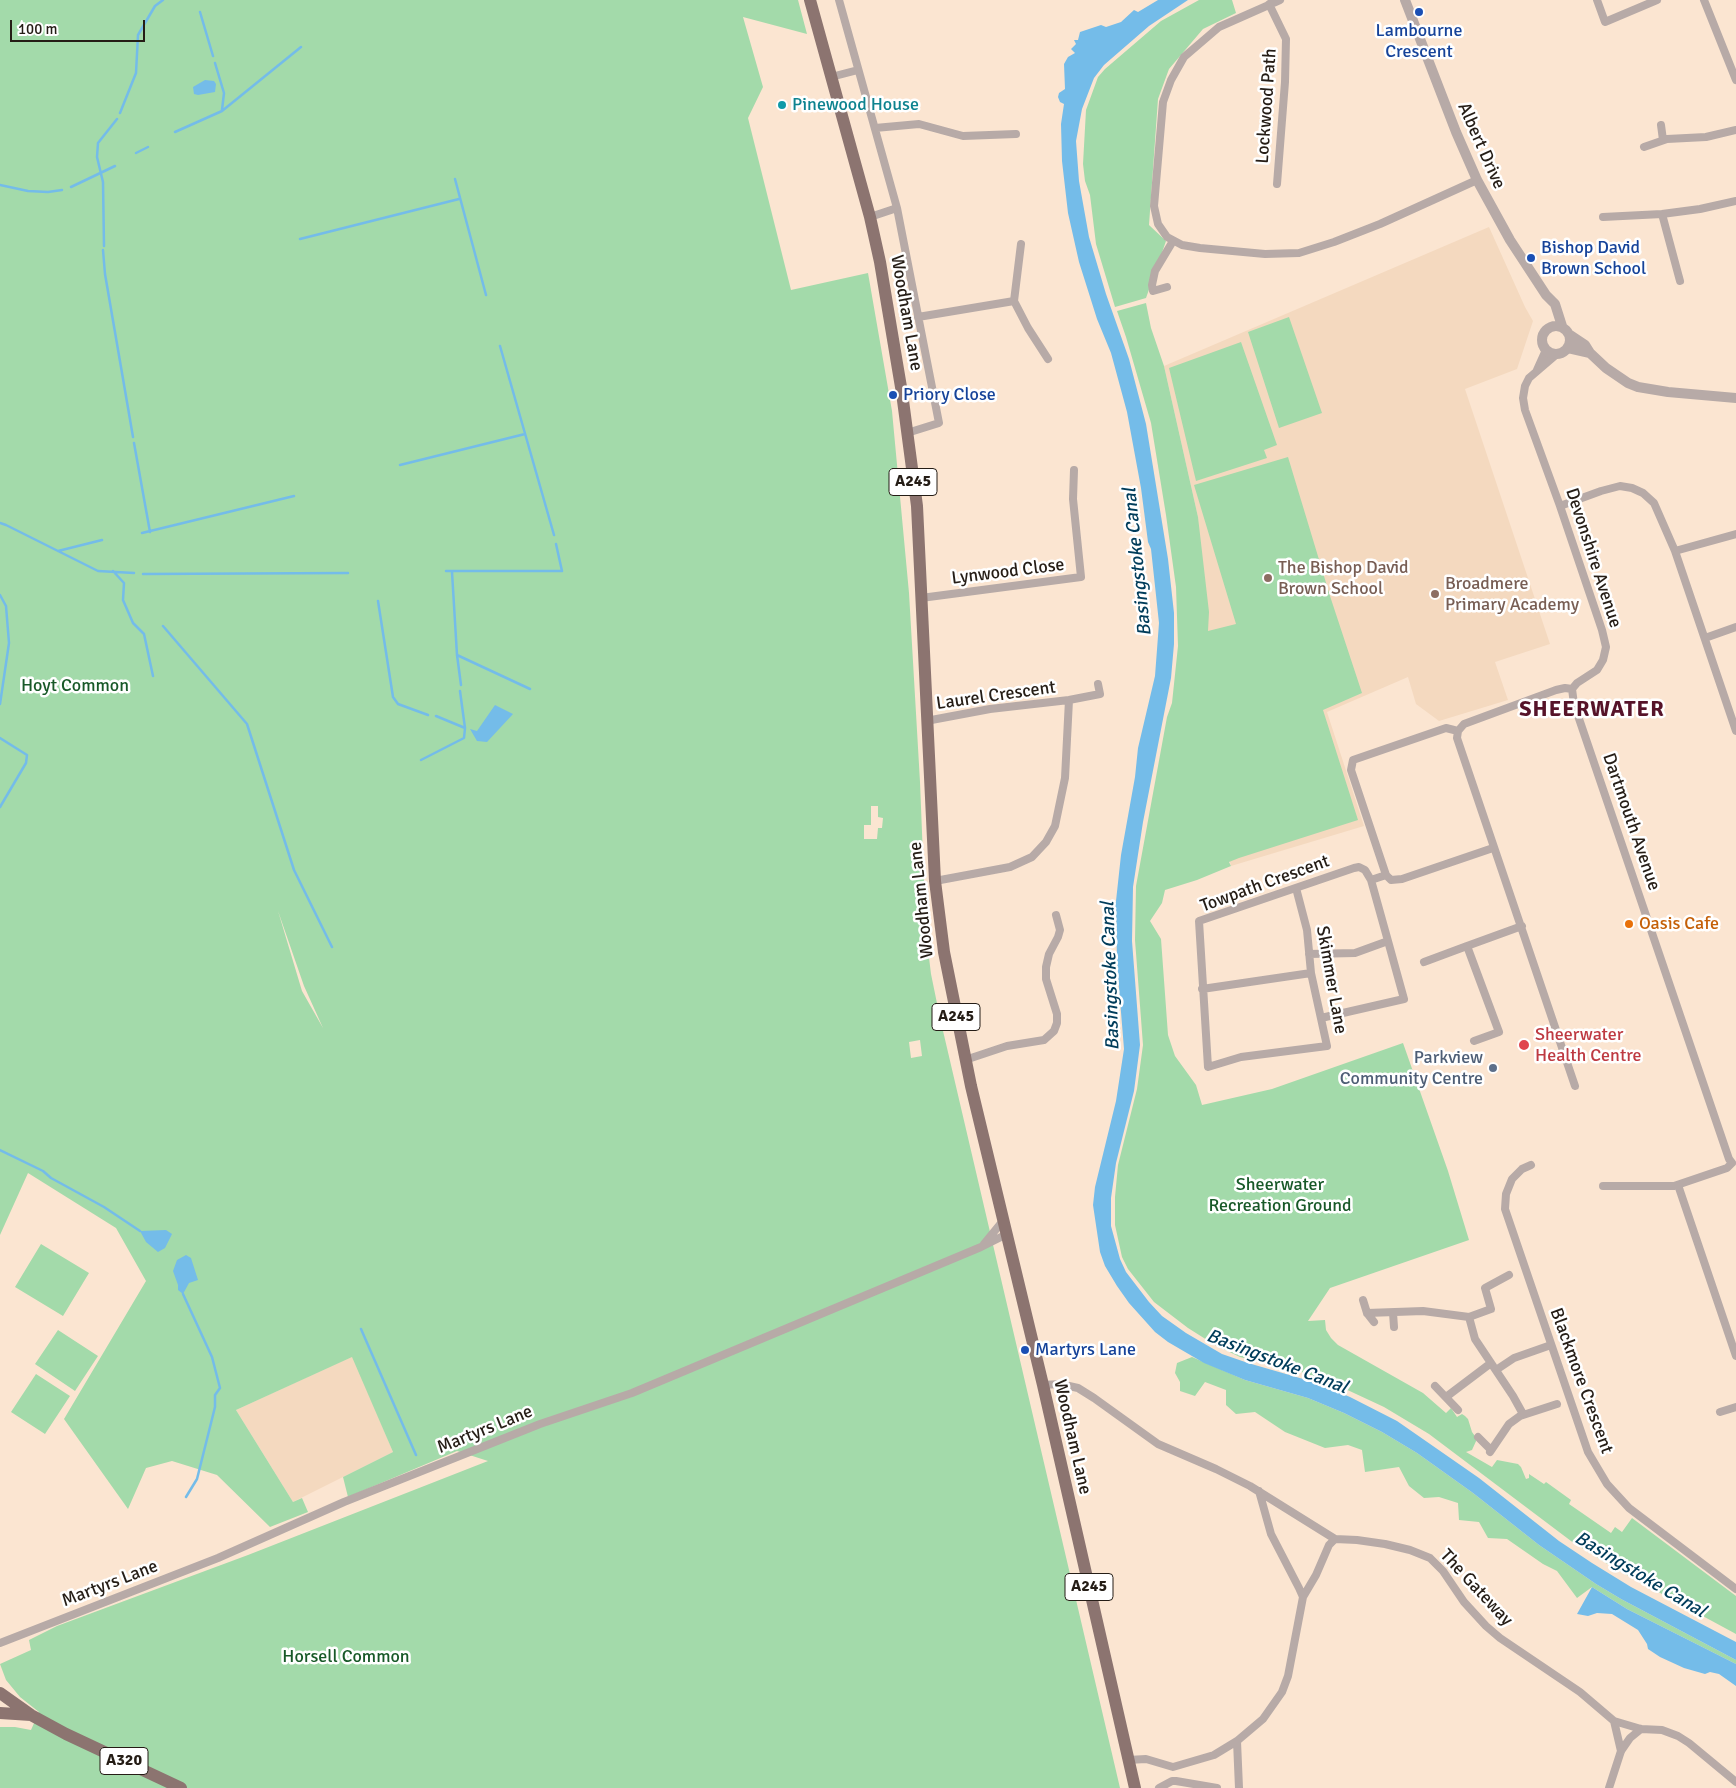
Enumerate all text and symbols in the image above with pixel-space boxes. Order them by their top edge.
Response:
marker: Lambourne Crescent [1413,6,1425,18]
scale bar [12,10,148,42]
text: 100 m [18,20,58,38]
place label: Lambourne Crescent [1376,20,1462,62]
street label: Lockwood Path [1252,48,1282,164]
place label: Pinewood House [792,94,919,116]
marker: Pinewood House [776,99,788,111]
street label: Albert Drive [1452,100,1510,192]
place label: Bishop David Brown School [1541,237,1646,280]
marker: Bishop David Brown School [1525,252,1537,264]
street label: Woodham Lane [885,253,927,373]
place label: Priory Close [903,384,996,406]
marker: Priory Close [887,389,899,401]
road number: A245 [889,468,937,496]
street label: Devonshire Avenue [1560,485,1626,631]
water label: Basingstoke Canal [1119,487,1157,637]
street label: Lynwood Close [950,554,1066,590]
place label: The Bishop David Brown School [1278,557,1409,600]
marker: The Bishop David Brown School [1262,572,1274,584]
place label: Broadmere Primary Academy [1445,573,1579,616]
marker: Broadmere Primary Academy [1429,588,1441,600]
park label: Hoyt Common [21,675,129,697]
street label: Laurel Crescent [935,677,1057,715]
district label: SHEERWATER [1518,697,1666,723]
street label: Dartmouth Avenue [1597,750,1665,894]
street label: Woodham Lane [905,841,939,959]
street label: Towpath Crescent [1198,851,1332,917]
water label: Basingstoke Canal [1097,901,1125,1051]
place label: Oasis Cafe [1639,913,1719,935]
marker: Oasis Cafe [1623,918,1635,930]
street label: Skimmer Lane [1311,924,1351,1036]
road number: A245 [932,1004,980,1030]
place label: Sheerwater Health Centre [1535,1024,1641,1066]
marker: Sheerwater Health Centre [1517,1038,1531,1052]
place label: Parkview Community Centre [1340,1047,1483,1090]
marker: Parkview Community Centre [1487,1062,1499,1074]
park label: Sheerwater Recreation Ground [1208,1174,1352,1216]
street label: Blackmore Crescent [1545,1305,1617,1457]
water label: Basingstoke Canal [1203,1325,1351,1399]
place label: Martyrs Lane [1035,1339,1136,1361]
marker: Martyrs Lane [1019,1344,1031,1356]
street label: Woodham Lane [1048,1377,1096,1497]
street label: Martyrs Lane [434,1401,536,1459]
water label: Basingstoke Canal [1570,1527,1710,1623]
street label: The Gateway [1435,1545,1517,1631]
street label: Martyrs Lane [59,1556,161,1612]
road number: A245 [1065,1574,1113,1600]
park label: Horsell Common [282,1646,410,1668]
road number: A320 [100,1748,148,1774]

